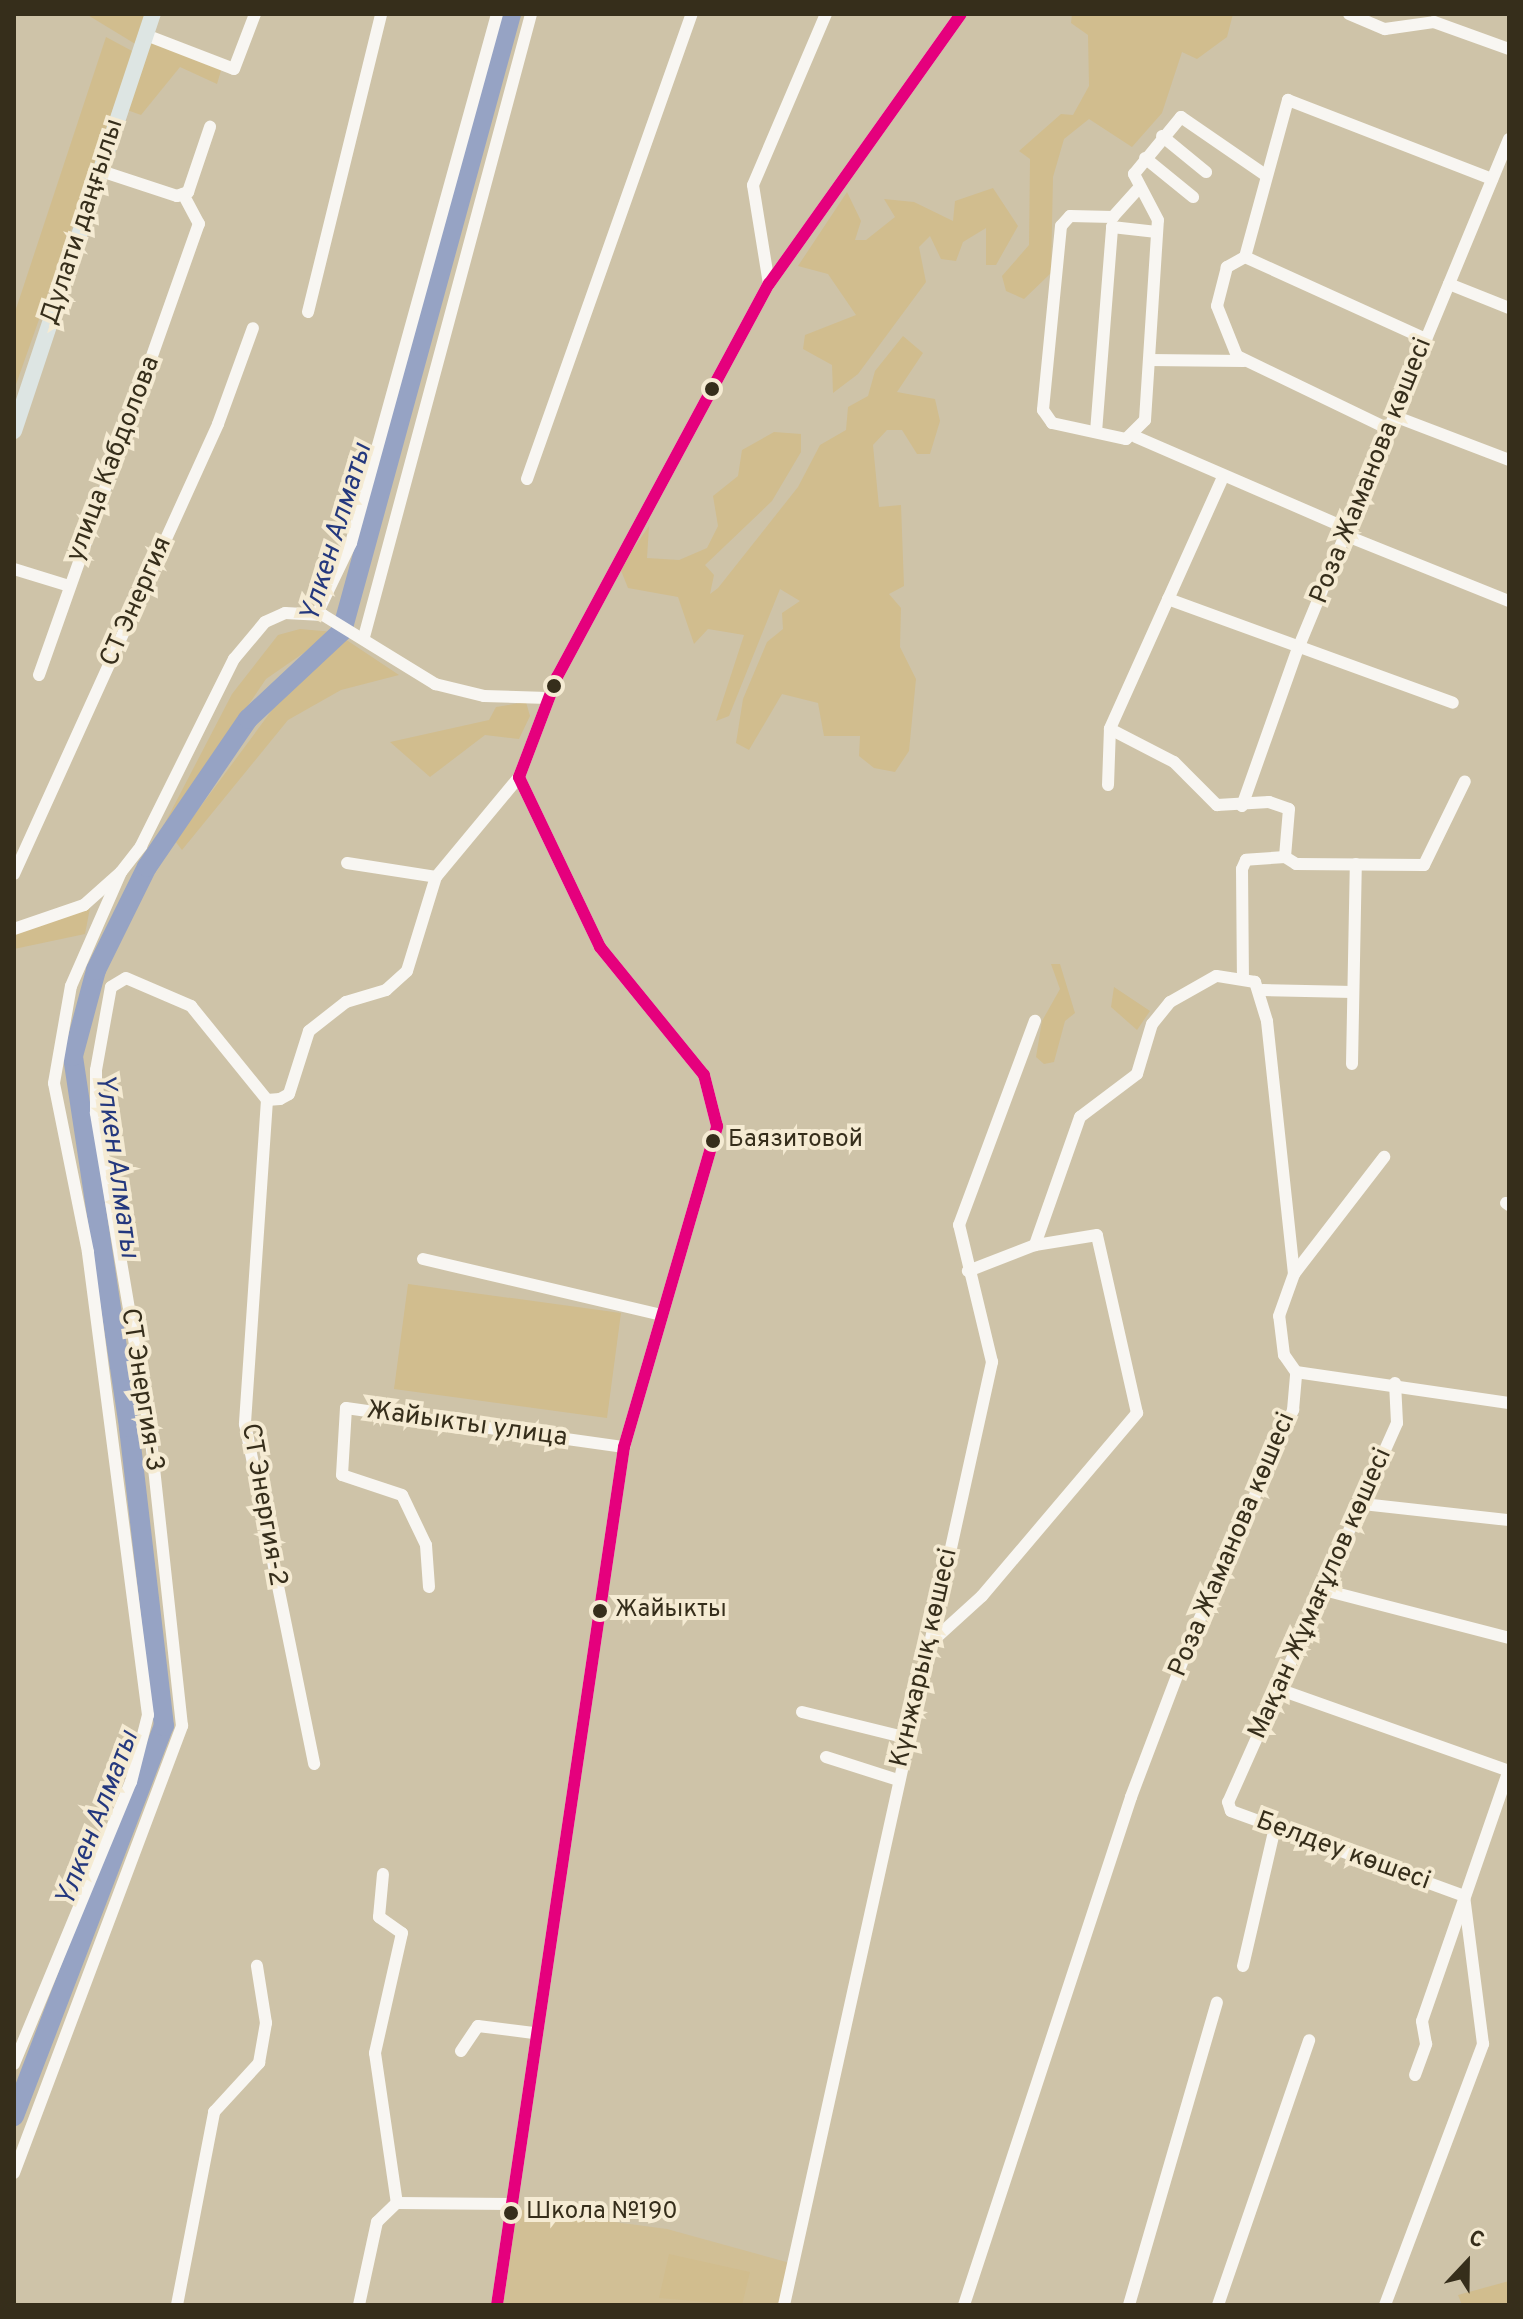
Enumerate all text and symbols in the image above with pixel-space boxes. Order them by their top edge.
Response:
street label: Дулати даңғылы [35,115,131,329]
street label: Роза Жаманова көшесі [1304,333,1440,609]
street label: улица Кабдолова [60,352,168,566]
unlabelled marker [704,381,720,397]
water label: Үлкен Алматы [294,439,380,627]
street label: СТ Энергия [94,532,180,672]
unlabelled marker [546,678,562,694]
water label: Үлкен Алматы [86,1071,146,1261]
place label: Баязитовой [728,1127,863,1155]
marker: Баязитовой [705,1133,721,1149]
street label: СТ Энергия-3 [113,1306,169,1474]
street label: Жайыкты улица [365,1395,569,1455]
street label: Роза Жаманова көшесі [1163,1408,1303,1682]
street label: СТ Энергия-2 [233,1421,293,1589]
street label: Мақан Жұмағұлов көшесі [1243,1444,1399,1744]
street label: Күнжарық көшесі [885,1546,965,1770]
place label: Жайыкты [615,1597,727,1625]
marker: Жайыкты [592,1603,608,1619]
water label: Үлкен Алматы [49,1726,147,1912]
street label: Белдеу көшесі [1252,1806,1434,1898]
place label: Школа №190 [526,2199,678,2227]
marker: Школа №190 [503,2205,519,2221]
north arrow [1427,2223,1507,2303]
text: С [1465,2225,1488,2255]

